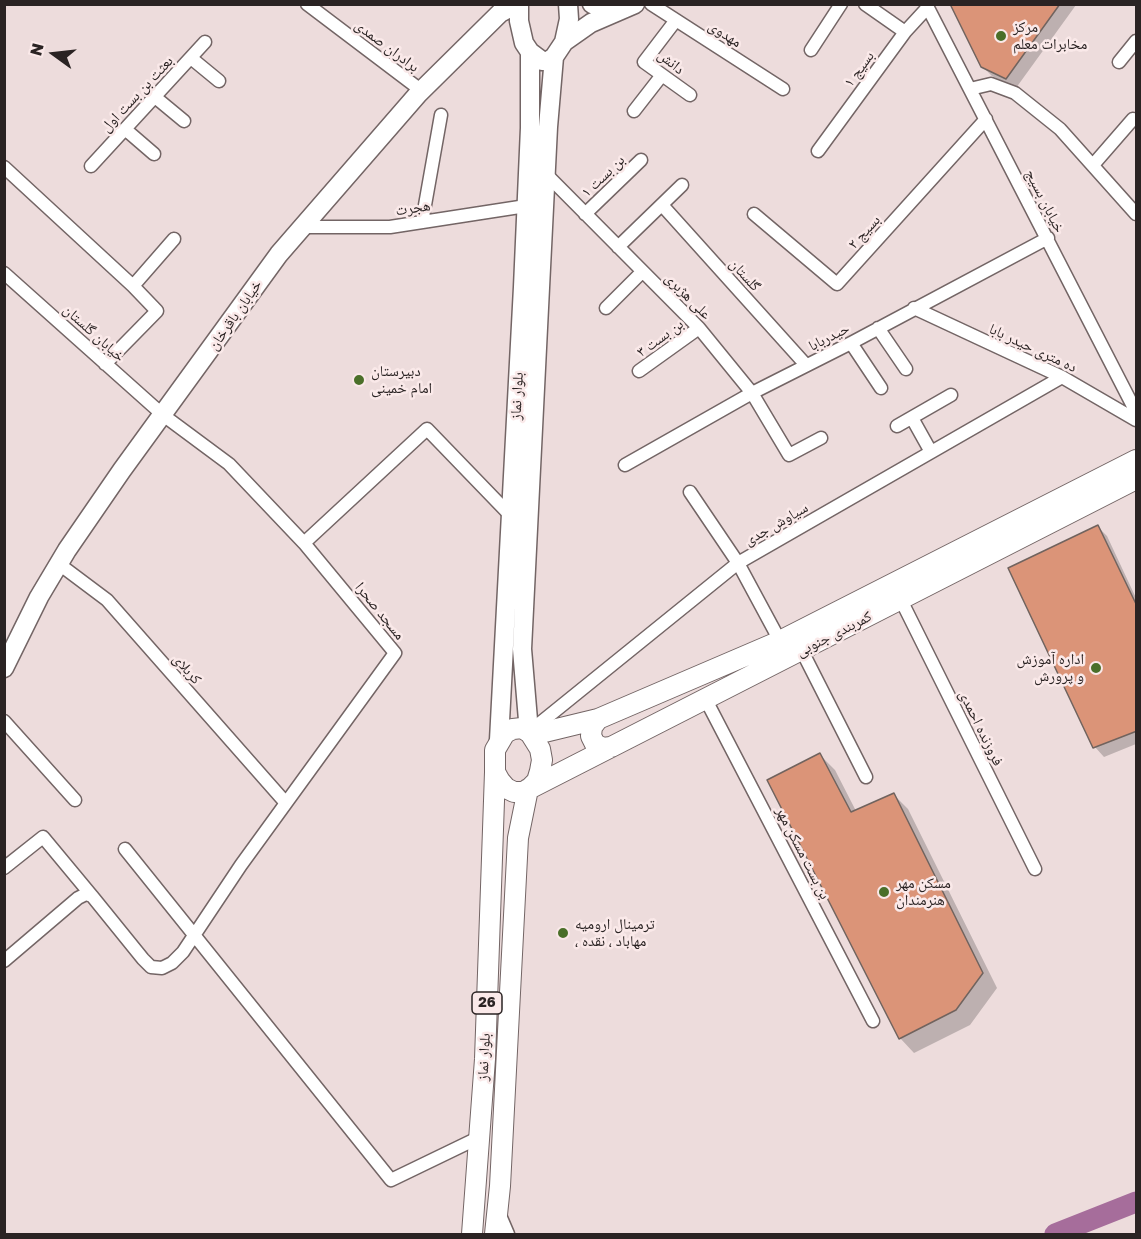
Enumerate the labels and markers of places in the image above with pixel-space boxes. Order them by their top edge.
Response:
place label: مرکز مخابرات معلم [1013,18,1087,53]
marker: مرکز مخابرات معلم [994,29,1008,43]
place label: دبیرستان امام خمینی [371,362,432,397]
marker: دبیرستان امام خمینی [352,373,366,387]
place label: اداره آموزش و پرورش [1017,650,1084,685]
marker: اداره آموزش و پرورش [1089,661,1103,675]
place label: مسکن مهر هنرمندان [896,874,951,909]
marker: مسکن مهر هنرمندان [877,885,891,899]
place label: ترمینال ارومیه ، مهاباد ، نقده [575,915,655,950]
marker: ترمینال ارومیه ، مهاباد ، نقده [556,926,570,940]

